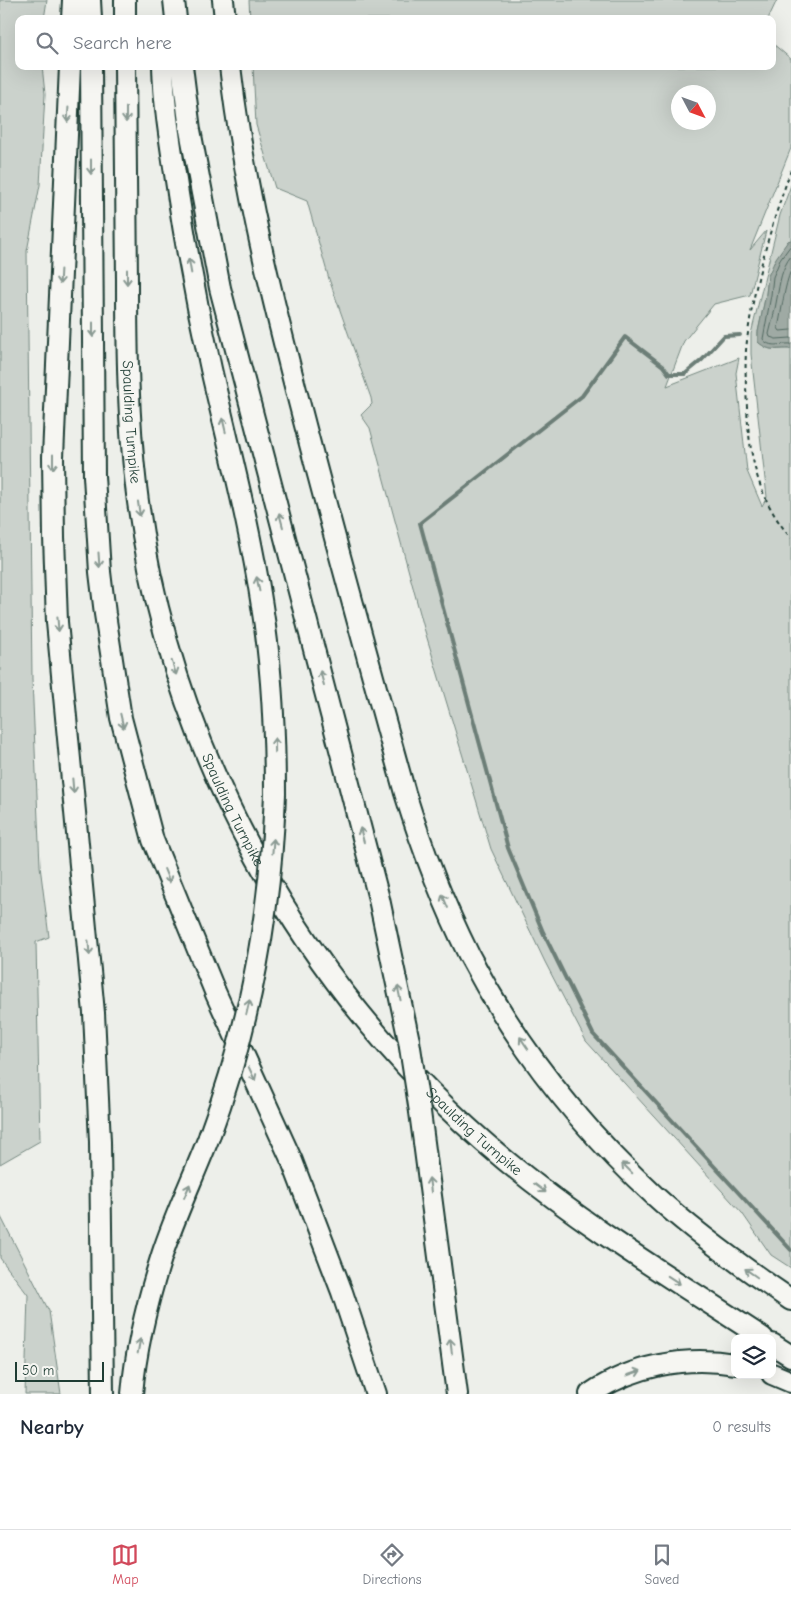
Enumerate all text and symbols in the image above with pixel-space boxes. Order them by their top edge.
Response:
search box [15,15,776,70]
icon: search [33,29,61,57]
text: Search here [73,32,172,54]
north arrow [671,85,716,130]
one-way arrow [121,106,131,123]
one-way arrow [63,107,72,123]
one-way arrow [86,159,96,175]
one-way arrow [185,259,195,275]
one-way arrow [56,269,65,285]
one-way arrow [122,269,132,285]
one-way arrow [88,322,97,338]
street label: Spaulding Turnpike [119,360,145,485]
one-way arrow [219,418,228,434]
one-way arrow [48,454,58,470]
one-way arrow [134,501,144,517]
one-way arrow [275,513,285,529]
one-way arrow [94,552,103,568]
one-way arrow [253,576,263,592]
one-way arrow [53,616,62,632]
one-way arrow [170,660,180,676]
one-way arrow [316,670,326,686]
one-way arrow [118,712,127,728]
one-way arrow [270,738,280,754]
street label: Spaulding Turnpike [198,751,268,870]
one-way arrow [68,778,78,794]
one-way arrow [357,827,367,843]
one-way arrow [268,838,278,854]
one-way arrow [164,869,173,884]
one-way arrow [439,894,449,909]
one-way arrow [84,939,94,955]
one-way arrow [393,986,403,1002]
one-way arrow [244,999,253,1015]
one-way arrow [518,1036,529,1050]
one-way arrow [248,1066,258,1081]
street label: Spaulding Turnpike [422,1083,526,1180]
one-way arrow [621,1163,633,1175]
one-way arrow [425,1177,435,1193]
one-way arrow [533,1182,546,1193]
one-way arrow [183,1184,193,1199]
one-way arrow [744,1268,758,1278]
one-way arrow [667,1274,681,1285]
map controls [731,1334,776,1379]
button: layers [731,1334,776,1379]
one-way arrow [135,1338,145,1354]
one-way arrow [446,1338,456,1354]
scale bar [15,1359,104,1382]
text: 50 m [22,1362,54,1379]
one-way arrow [625,1367,641,1377]
text: Nearby [20,1415,84,1439]
text: 0 results [712,1418,771,1436]
tab: Map [111,1541,139,1588]
tab: Directions [362,1541,422,1588]
tab: Saved [645,1541,680,1588]

